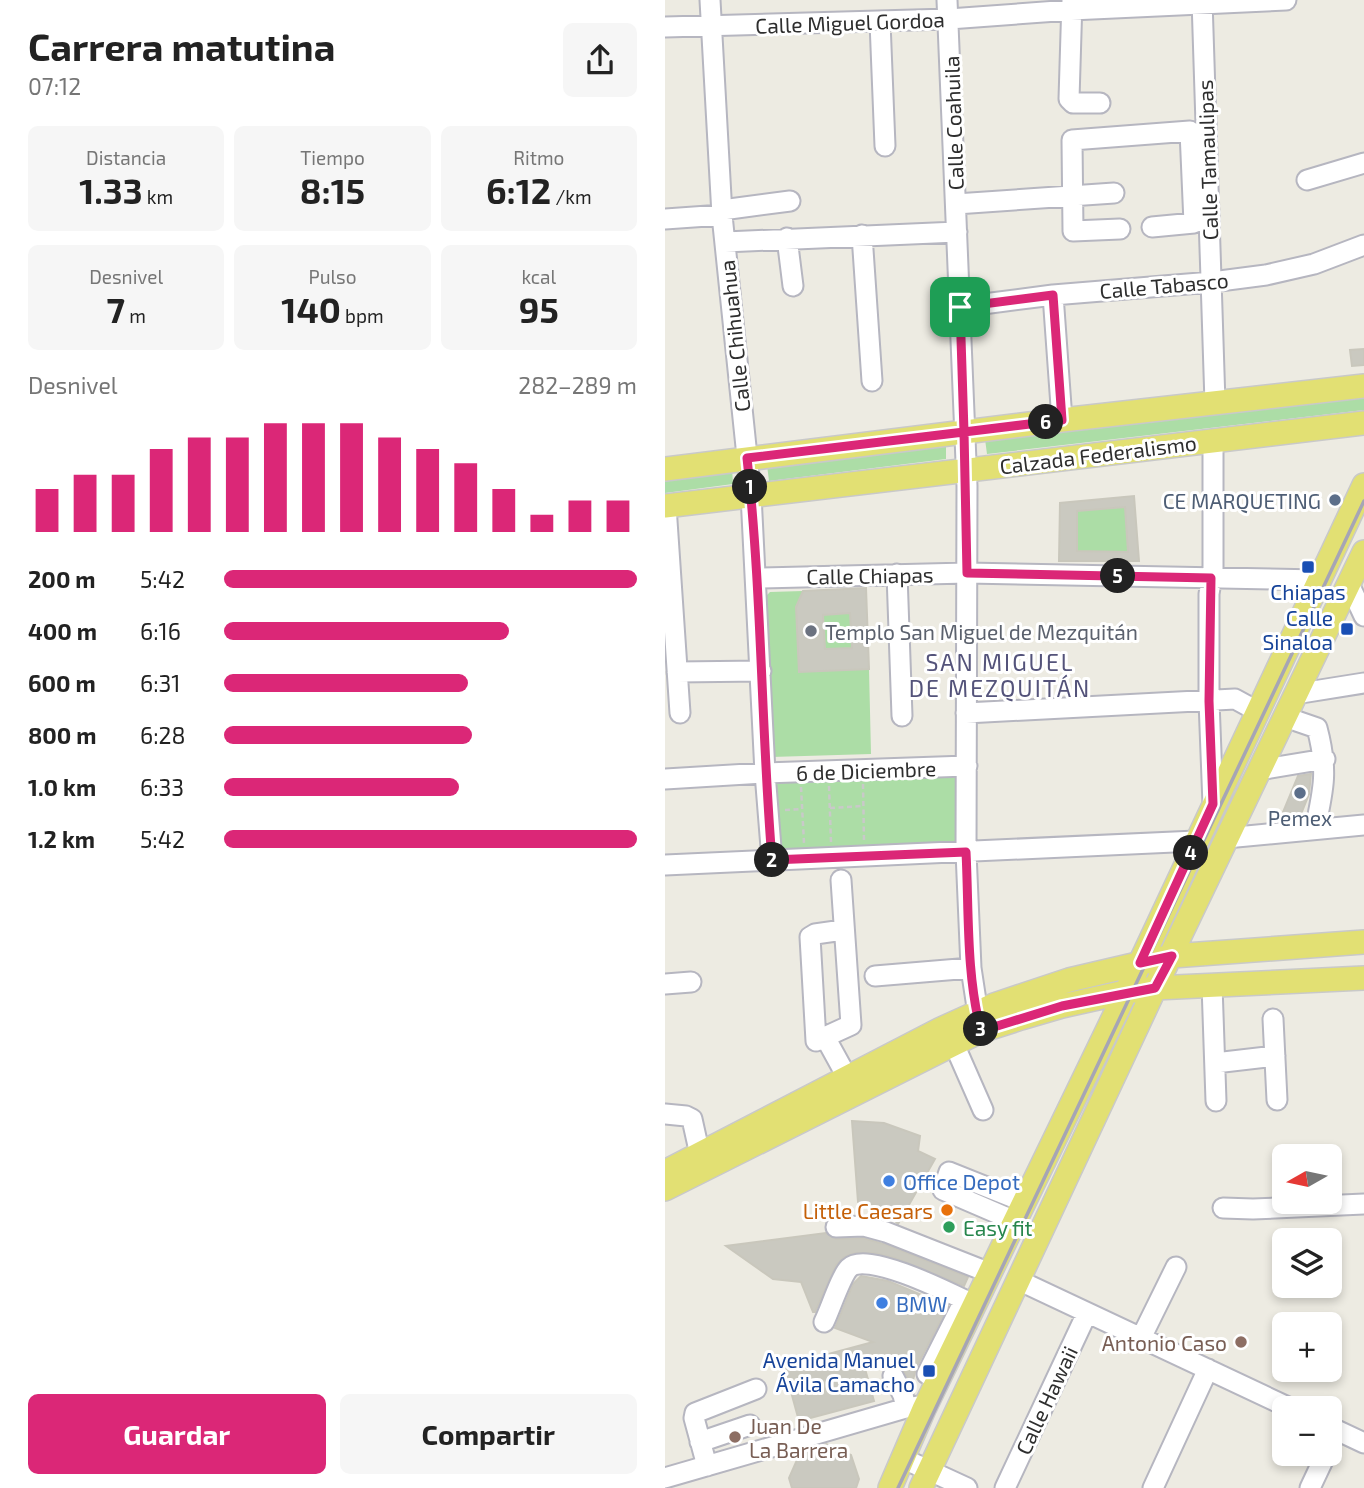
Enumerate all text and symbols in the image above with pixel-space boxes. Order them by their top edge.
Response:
street label: Calle Miguel Gordoa [755,6,945,38]
text: Carrera matutina [28,23,335,69]
button: share [563,23,637,97]
street label: Calle Coahuila [938,55,968,191]
text: 07:12 [28,72,81,100]
street label: Calle Tamaulipas [1192,79,1222,241]
text: Distancia [86,146,166,169]
text: Tiempo [300,146,365,169]
text: Ritmo [513,146,564,169]
text: 1.33 [79,169,143,211]
text: 8:15 [300,169,365,211]
text: 6:12 [486,169,551,211]
text: km [143,185,173,208]
text: /km [551,185,592,208]
street label: Calle Chihuahua [714,259,754,413]
text: Desnivel [89,265,163,288]
text: Pulso [308,265,357,288]
text: kcal [521,265,556,288]
street label: Calle Tabasco [1098,267,1230,303]
pin [930,277,990,337]
text: 7 [106,288,125,330]
text: 140 [281,288,341,330]
text: 95 [519,288,559,330]
icon: arrive [941,288,979,326]
text: m [125,304,146,327]
text: bpm [341,304,384,327]
text: Desnivel [28,371,118,399]
text: 282–289 m [518,371,637,399]
pin: 6 [1029,404,1063,440]
text: 6 [1040,410,1051,433]
street label: Calzada Federalismo [998,430,1198,478]
pin: 1 [733,470,767,504]
text: 1 [745,475,754,498]
place label: CE MARQUETING [1163,488,1321,514]
marker: CE MARQUETING [1327,492,1343,508]
pin: 5 [1100,558,1135,594]
marker: Chiapas [1300,559,1316,575]
street label: Calle Chiapas [806,561,934,589]
text: 5 [1112,564,1123,587]
text: 200 m [28,565,96,593]
text: 5:42 [140,565,185,593]
place label: Chiapas [1270,579,1346,604]
place label: Calle Sinaloa [1263,605,1333,654]
text: 400 m [28,617,97,645]
text: 6:16 [140,617,181,645]
place label: Templo San Miguel de Mezquitán [825,619,1138,644]
marker: Calle Sinaloa [1339,621,1355,637]
marker: Templo San Miguel de Mezquitán [803,623,819,639]
district label: SAN MIGUEL DE MEZQUITÁN [909,648,1091,702]
text: 600 m [28,669,96,697]
text: 6:31 [140,669,181,697]
text: 800 m [28,721,97,749]
text: 6:28 [140,721,185,749]
street label: 6 de Diciembre [795,755,937,785]
text: 1.0 km [28,773,96,801]
text: 6:33 [140,773,184,801]
marker: Pemex [1292,785,1308,801]
place label: Pemex [1268,805,1332,830]
text: 1.2 km [28,825,95,853]
text: 5:42 [140,825,185,853]
pin: 4 [1173,836,1209,870]
text: 4 [1184,841,1197,864]
pin: 2 [755,842,789,878]
text: 2 [766,848,777,871]
pin: 3 [963,1012,999,1046]
text: 3 [975,1017,986,1040]
north arrow [1272,1144,1342,1214]
map controls [1272,1144,1342,1466]
place label: Office Depot [903,1169,1020,1194]
marker: Office Depot [881,1173,897,1189]
place label: Little Caesars [803,1198,933,1223]
marker: Little Caesars [939,1202,955,1218]
place label: Easy fit [963,1215,1033,1240]
marker: Easy fit [941,1219,957,1235]
button: layers [1272,1228,1342,1298]
place label: BMW [896,1291,947,1316]
marker: BMW [874,1295,890,1311]
button: + [1272,1312,1342,1382]
place label: Antonio Caso [1102,1330,1227,1355]
marker: Antonio Caso [1233,1334,1249,1350]
street label: Calle Hawaii [1010,1342,1082,1458]
place label: Avenida Manuel Ávila Camacho [763,1347,916,1396]
marker: Avenida Manuel Ávila Camacho [921,1363,937,1379]
button: Guardar [28,1394,326,1474]
button: Compartir [340,1394,637,1474]
button: − [1272,1396,1342,1466]
place label: Juan De La Barrera [749,1413,848,1462]
marker: Juan De La Barrera [727,1429,743,1445]

